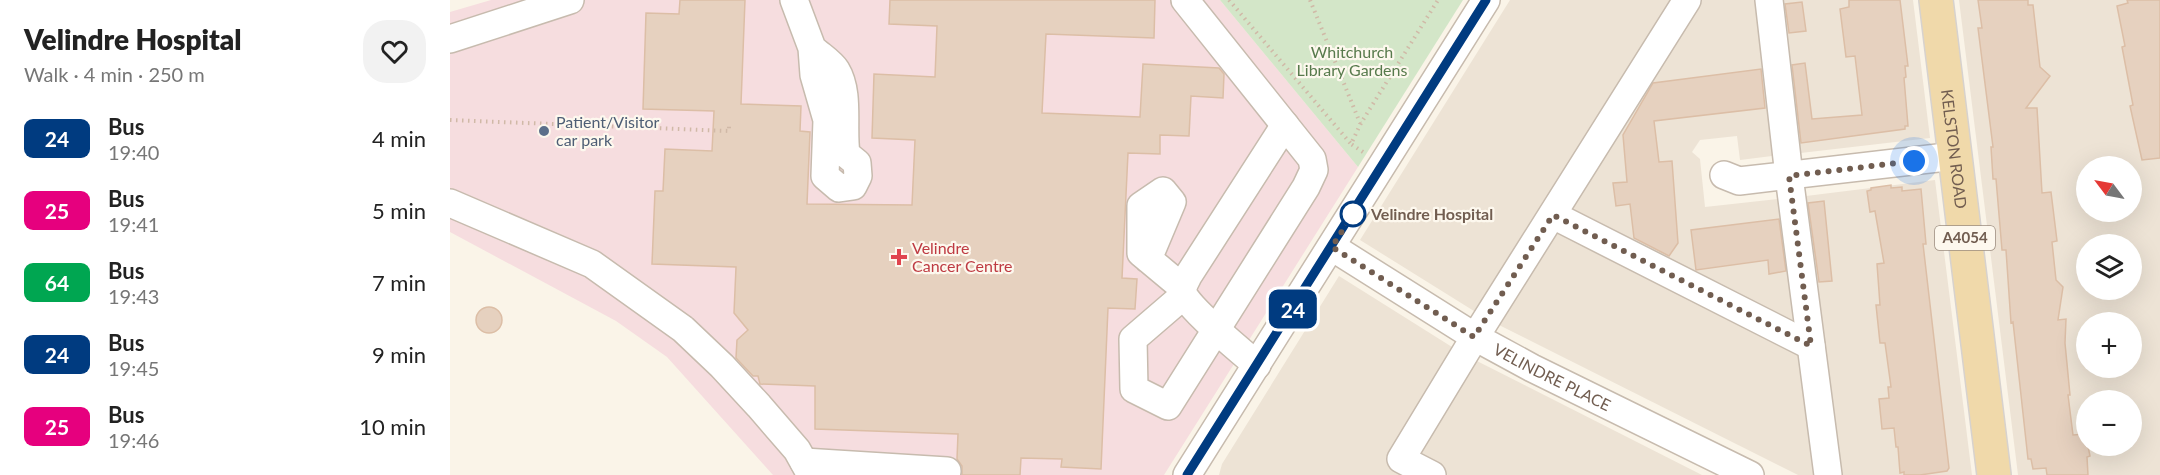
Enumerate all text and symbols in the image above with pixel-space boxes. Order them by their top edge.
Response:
button: heart [363,20,426,83]
text: Velindre Hospital [24,22,242,56]
park label: Whitchurch Library Gardens [1297,42,1407,79]
text: Walk · 4 min · 250 m [24,62,205,86]
street label: KELSTON ROAD [1938,88,1971,210]
place label: Patient/Visitor car park [556,112,660,149]
text: Bus [108,113,144,140]
marker: Patient/Visitor car park [537,124,551,138]
text: 4 min [372,125,426,152]
text: 24 [45,126,69,151]
text: 19:40 [108,140,159,164]
your location [1899,146,1929,176]
north arrow [2076,156,2142,222]
map controls [2076,156,2142,456]
text: Bus [108,185,144,212]
text: 5 min [372,197,426,224]
text: 25 [45,198,69,223]
marker: Velindre Hospital [1340,201,1366,227]
place label: Velindre Hospital [1370,204,1493,223]
text: 19:41 [108,212,159,236]
road number: A4054 [1935,226,1995,250]
button: layers [2076,234,2142,300]
place label: Velindre Cancer Centre [912,238,1013,275]
marker: Velindre Cancer Centre [890,248,908,266]
text: Bus [108,257,144,284]
text: 7 min [372,269,426,296]
text: 64 [45,270,69,295]
text: 19:43 [108,284,159,308]
line badge: 24 [1266,290,1320,328]
text: 24 [1281,297,1305,322]
button: + [2076,312,2142,378]
text: Bus [108,329,144,356]
street label: VELINDRE PLACE [1491,339,1614,414]
text: 9 min [372,341,426,368]
text: 24 [45,342,69,367]
text: 19:45 [108,356,159,380]
button: − [2076,390,2142,456]
text: Bus [108,401,144,428]
text: 10 min [359,413,426,440]
text: 25 [45,414,69,439]
text: 19:46 [108,428,159,452]

